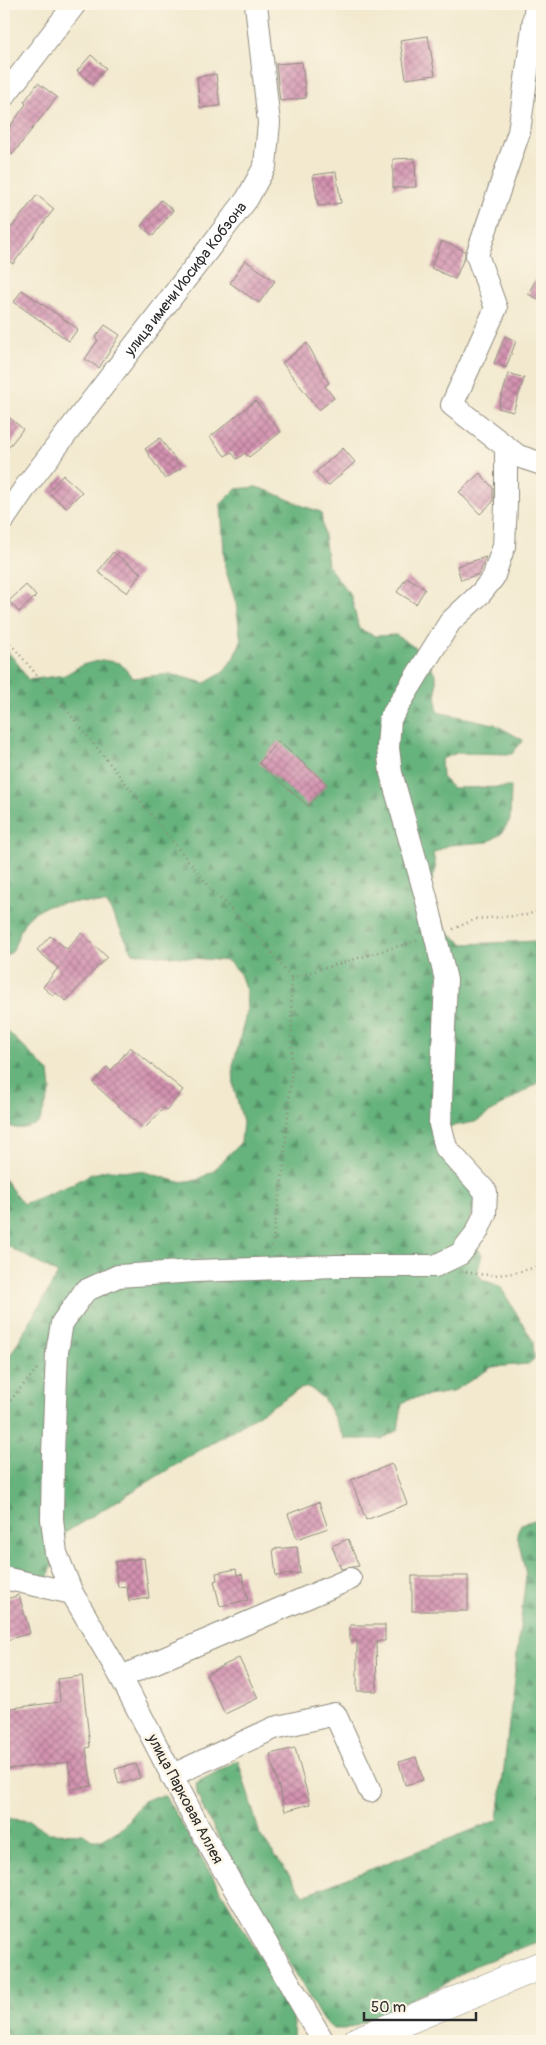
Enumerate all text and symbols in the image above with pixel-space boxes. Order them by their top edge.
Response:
street label: улица имени Иосифа Кобзона [120,198,251,361]
street label: улица Парковая Аллея [142,1730,227,1867]
scale bar [364,1990,476,2022]
text: 50 m [371,1998,406,2017]

